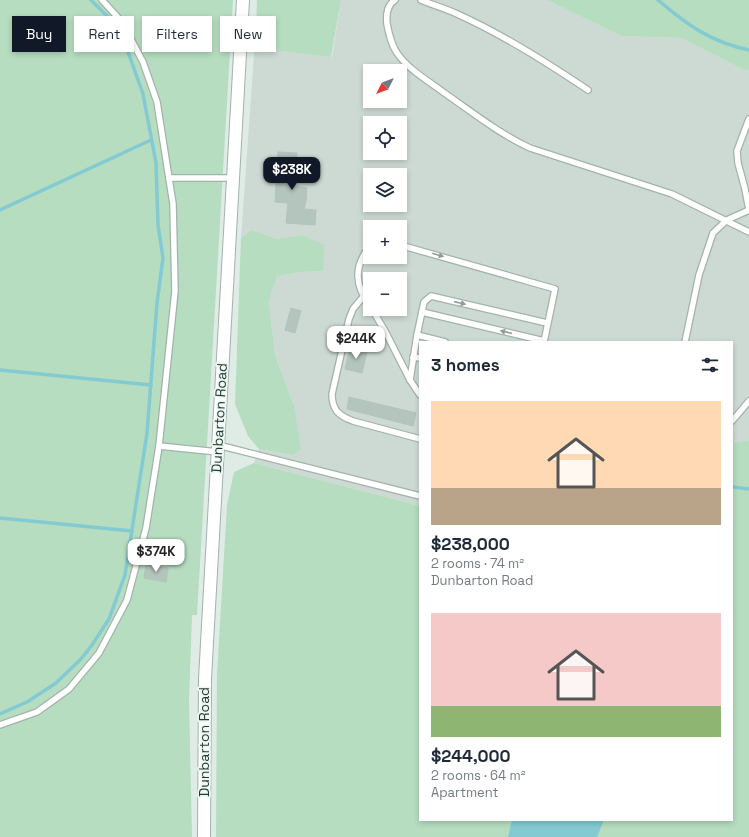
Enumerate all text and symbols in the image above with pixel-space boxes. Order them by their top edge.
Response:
chip: Buy [12,16,66,52]
chip: Rent [74,16,134,52]
chip: Filters [142,16,212,52]
chip: New [220,16,276,52]
north arrow [363,64,407,108]
map controls [363,64,407,316]
button: locate [363,116,407,160]
pin: $238K [264,157,320,191]
text: $238K [272,161,312,178]
button: layers [363,168,407,212]
button: + [363,220,407,264]
one-way arrow [432,252,444,258]
button: − [363,272,407,316]
one-way arrow [455,300,467,306]
pin: $244K [328,326,384,360]
one-way arrow [500,329,512,335]
text: $244K [336,330,376,347]
text: 3 homes [431,354,500,376]
icon: filters [699,354,721,376]
street label: Dunbarton Road [207,363,231,473]
icon: home [540,427,612,499]
text: $238,000 [431,533,510,555]
pin: $374K [128,539,184,573]
text: $374K [137,543,175,560]
text: 2 rooms · 74 m² [431,555,524,572]
text: Dunbarton Road [431,572,533,589]
icon: home [540,639,612,711]
street label: Dunbarton Road [195,687,213,797]
text: $244,000 [431,745,511,767]
text: 2 rooms · 64 m² [431,767,525,784]
text: Apartment [431,784,499,801]

